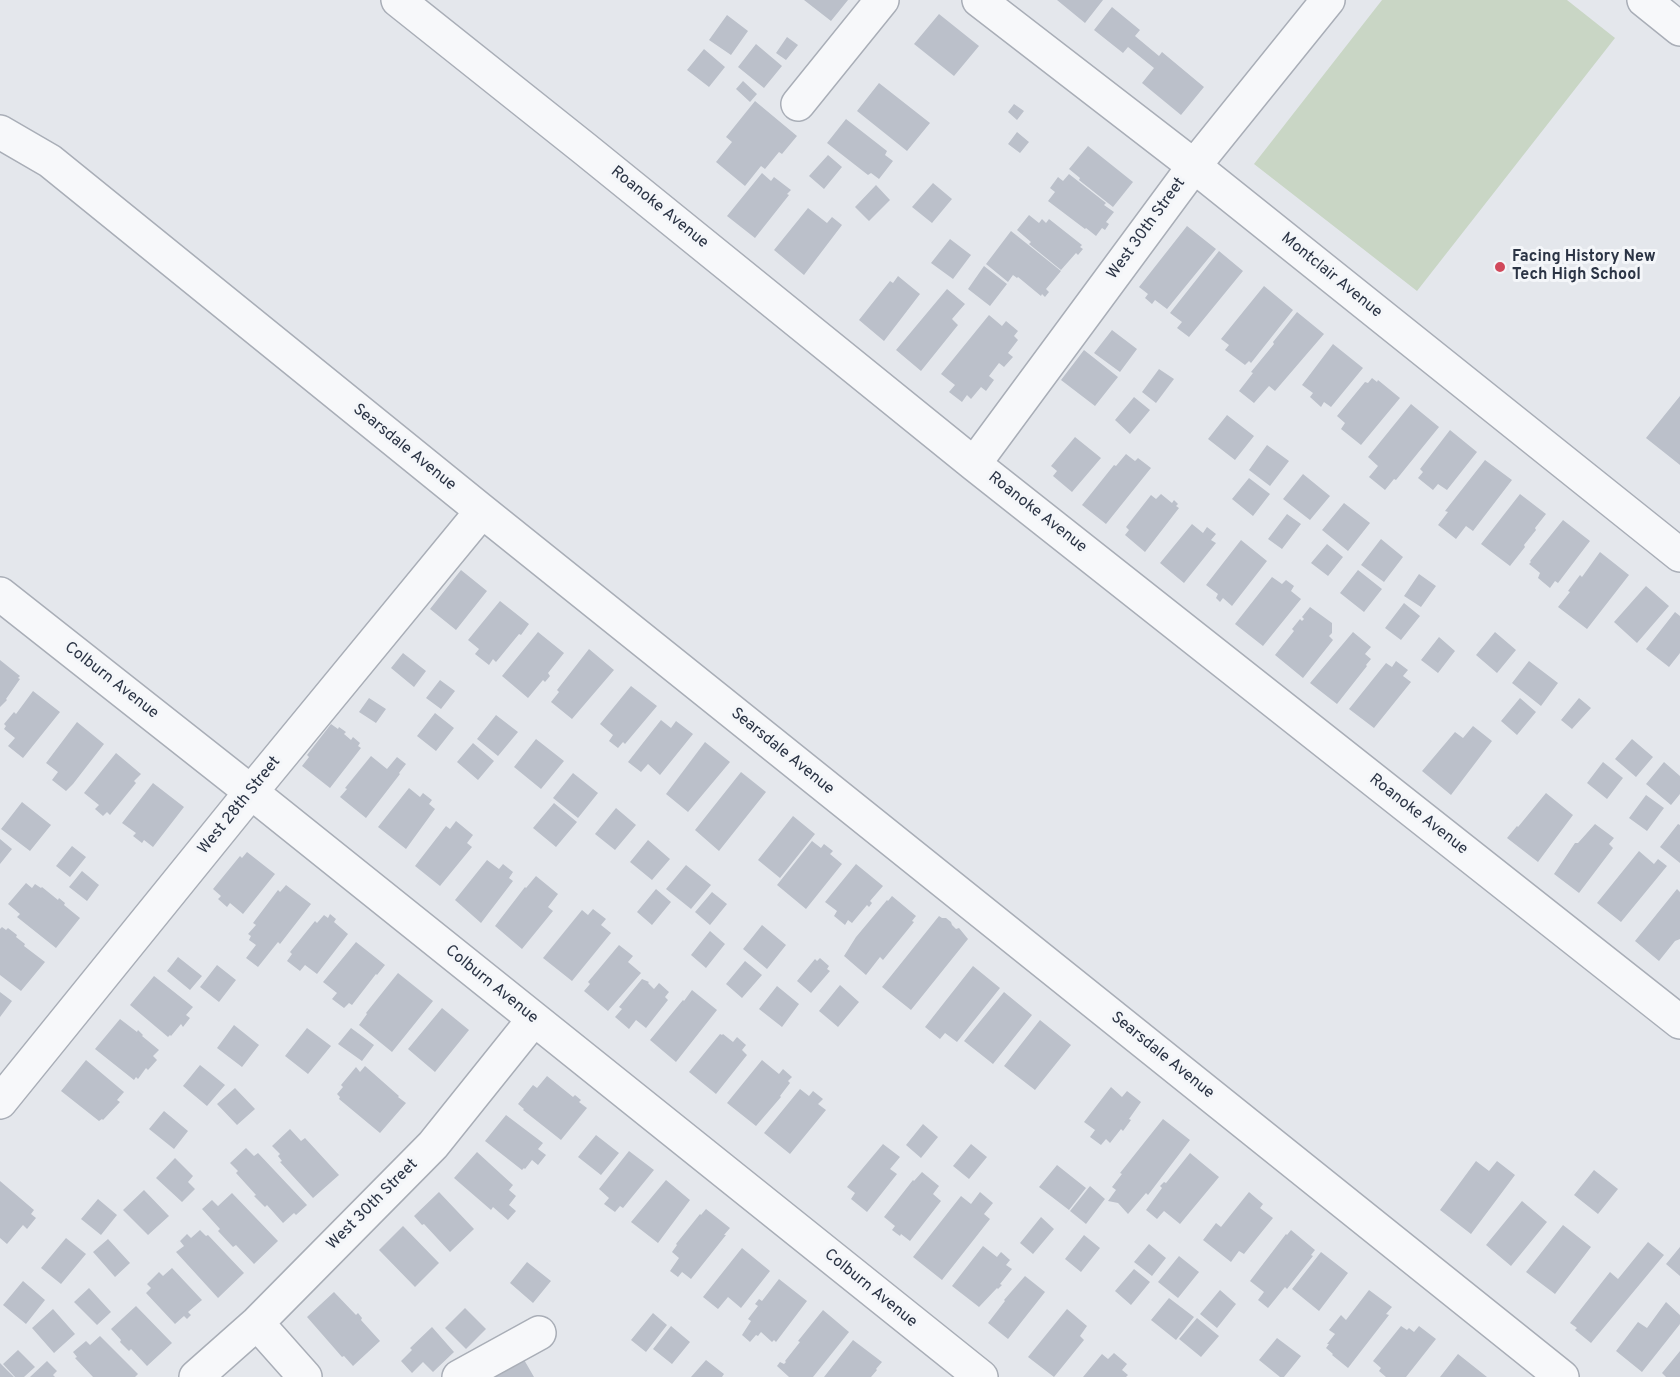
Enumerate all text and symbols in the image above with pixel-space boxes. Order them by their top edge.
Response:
street label: Roanoke Avenue [606,163,712,253]
street label: West 30th Street [1104,174,1190,284]
street label: Montclair Avenue [1277,229,1385,323]
place label: Facing History New Tech High School [1512,248,1656,286]
marker: Facing History New Tech High School [1493,260,1507,274]
street label: Searsdale Avenue [348,400,460,496]
street label: Roanoke Avenue [984,468,1090,558]
street label: Colburn Avenue [60,638,162,724]
street label: Searsdale Avenue [726,704,838,800]
street label: West 28th Street [195,753,285,859]
street label: Roanoke Avenue [1365,770,1471,860]
street label: Colburn Avenue [441,942,541,1028]
street label: Searsdale Avenue [1106,1008,1218,1104]
street label: West 30th Street [323,1155,423,1255]
street label: Colburn Avenue [820,1246,920,1332]

